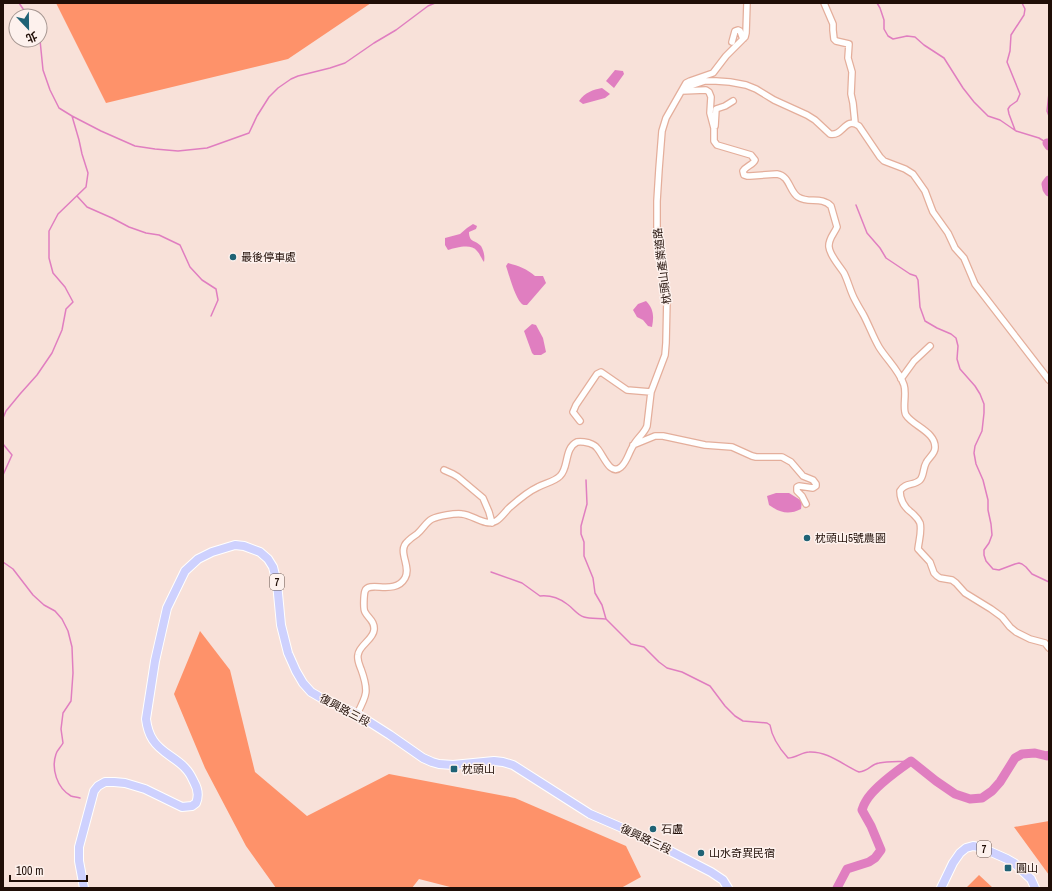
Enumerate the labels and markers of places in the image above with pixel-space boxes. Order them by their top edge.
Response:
place label: 最後停車處 [241,250,296,264]
marker: 最後停車處 [228,252,238,262]
place label: 枕頭山5號農園 [815,531,886,545]
marker: 枕頭山5號農園 [802,533,812,543]
place label: 枕頭山 [462,762,495,776]
marker: 枕頭山 [449,764,459,774]
place label: 石盧 [661,822,683,836]
marker: 石盧 [648,824,658,834]
place label: 山水奇異民宿 [709,846,775,860]
marker: 山水奇異民宿 [696,848,706,858]
place label: 圓山 [1016,861,1038,875]
marker: 圓山 [1003,863,1013,873]

